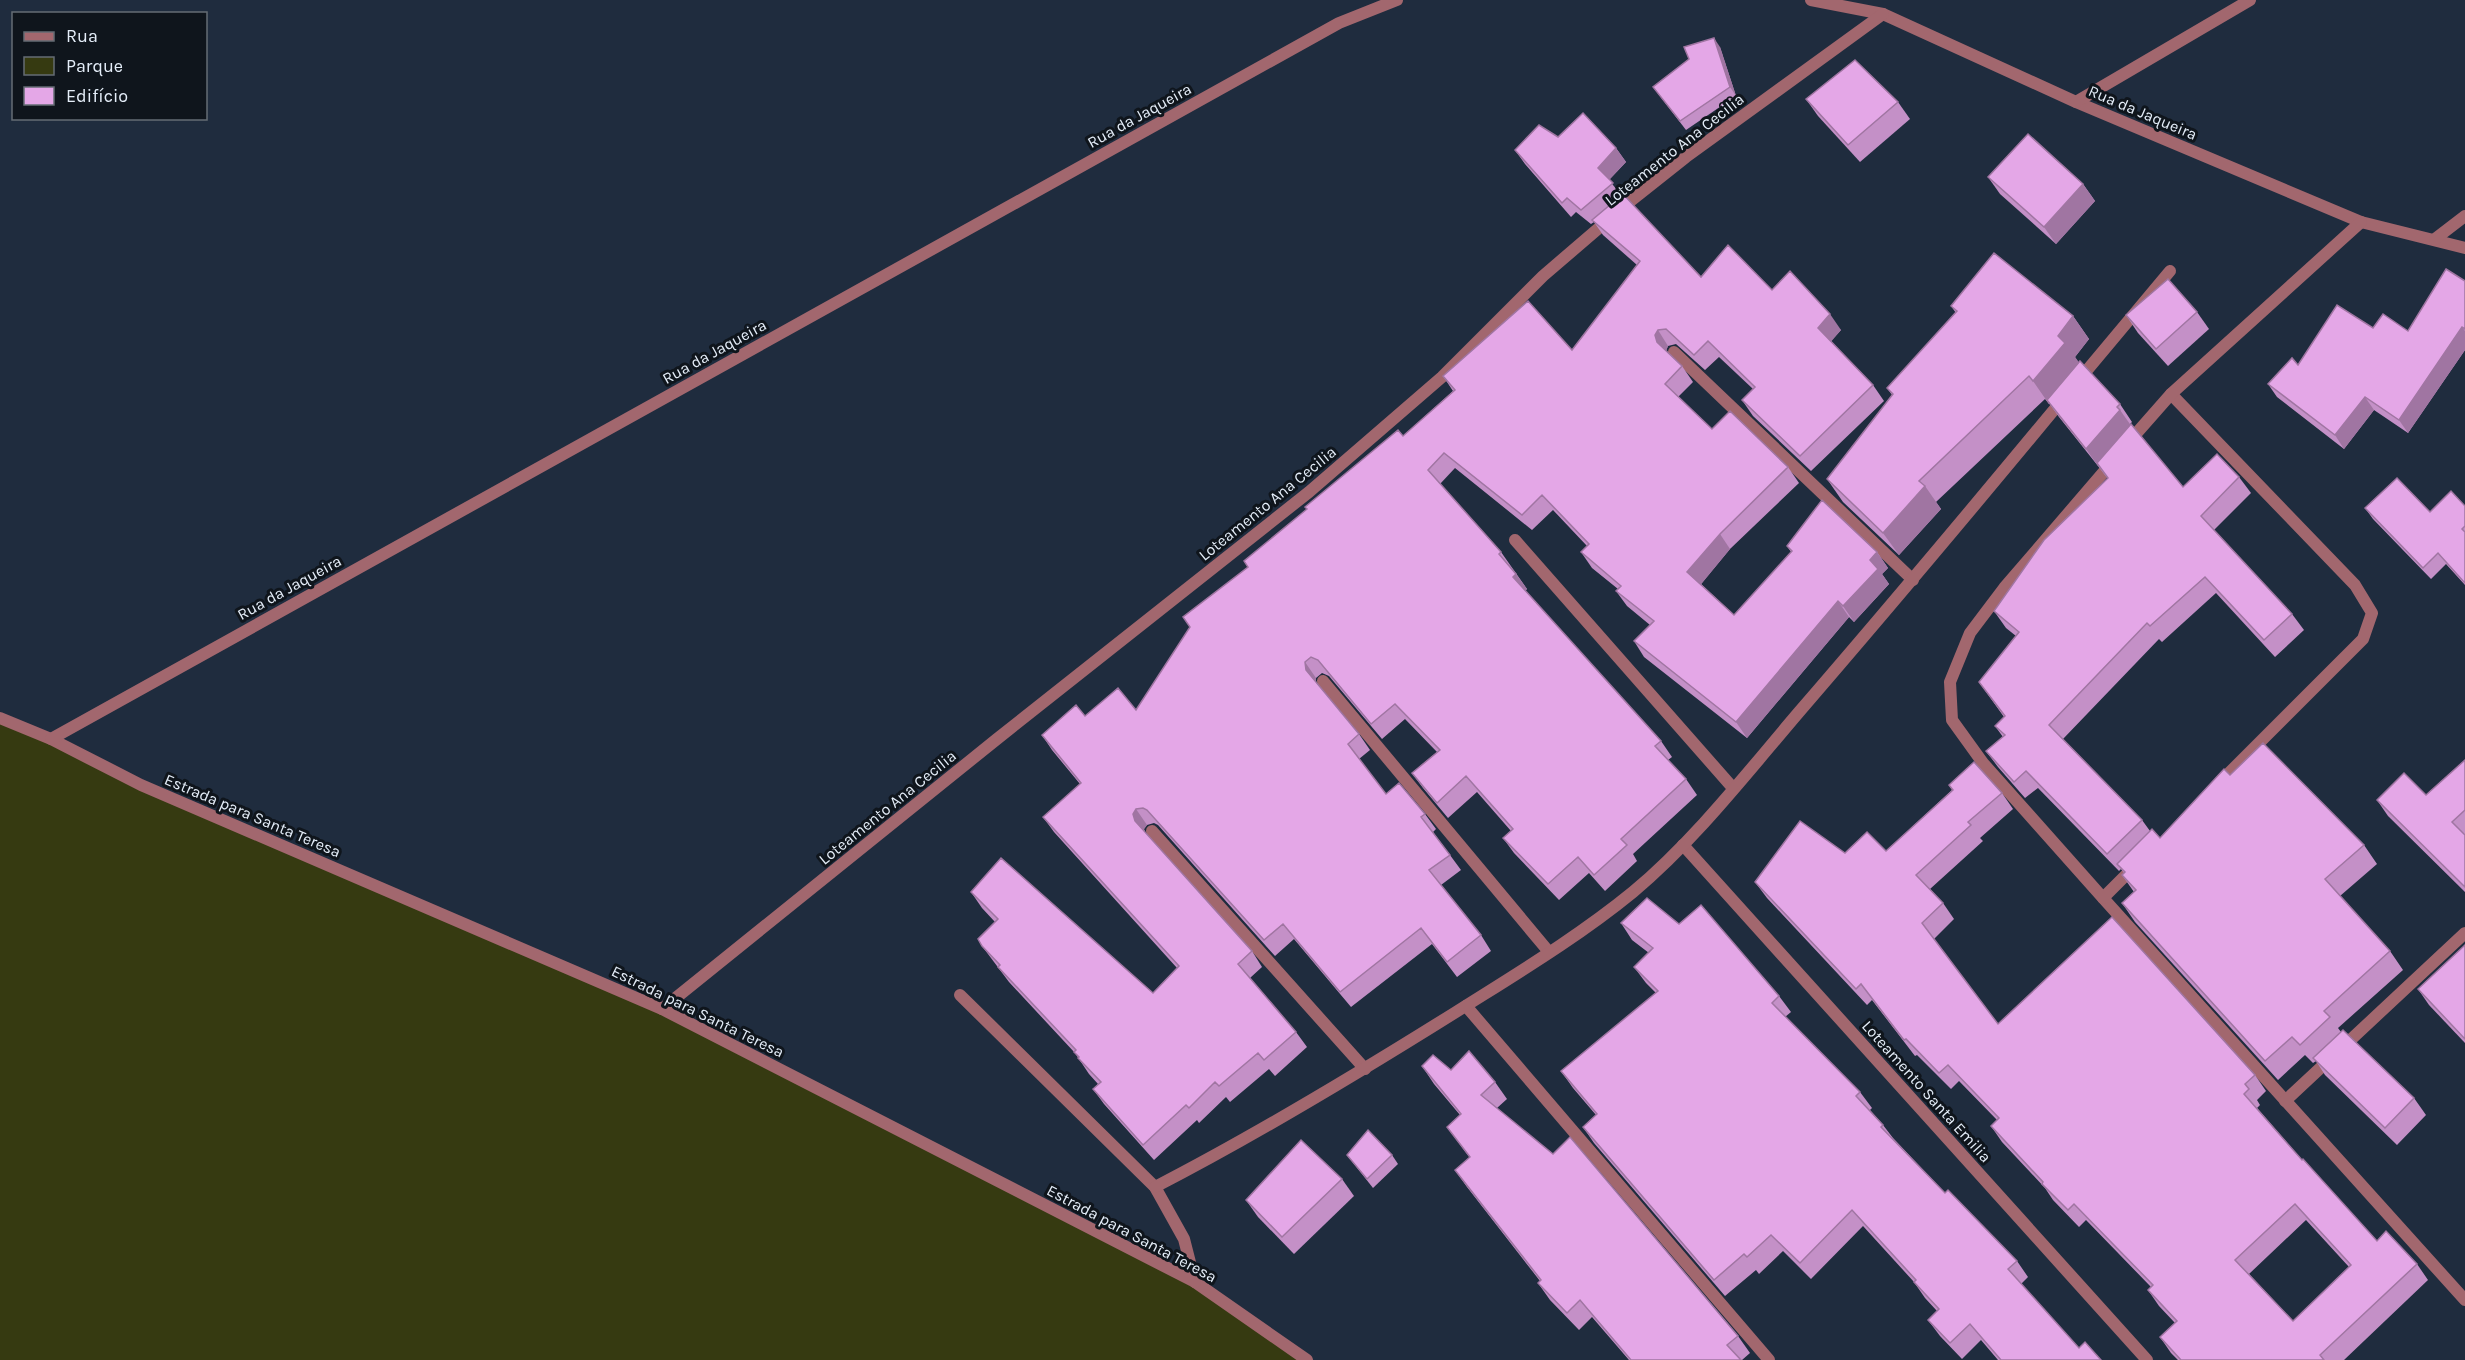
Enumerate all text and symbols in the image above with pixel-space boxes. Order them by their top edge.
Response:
legend [12,12,207,120]
text: Rua [66,25,98,47]
text: Parque [66,55,123,77]
street label: Rua da Jaqueira [1084,79,1195,152]
street label: Rua da Jaqueira [2086,81,2200,144]
text: Edifício [66,85,128,107]
street label: Loteamento Ana Cecilia [1601,89,1748,210]
street label: Rua da Jaqueira [659,315,770,388]
street label: Loteamento Ana Cecilia [1195,442,1340,565]
street label: Rua da Jaqueira [234,551,345,624]
street label: Loteamento Ana Cecilia [815,746,960,869]
street label: Estrada para Santa Teresa [162,770,344,861]
street label: Estrada para Santa Teresa [608,961,787,1062]
street label: Loteamento Santa Emilia [1858,1017,1995,1166]
street label: Estrada para Santa Teresa [1044,1181,1220,1286]

